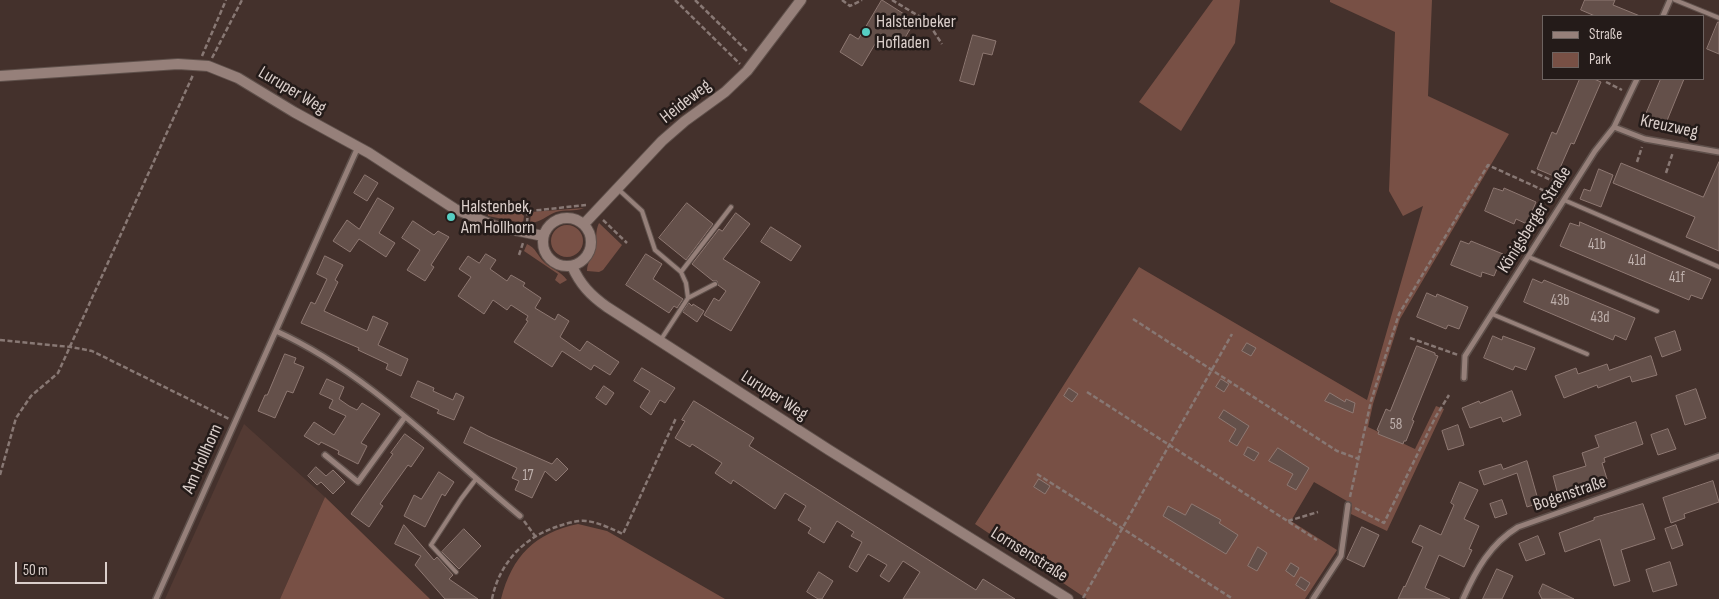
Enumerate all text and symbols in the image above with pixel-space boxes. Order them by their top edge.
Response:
place label: Halstenbeker Hofladen [876,11,956,54]
legend [1542,15,1704,80]
text: Straße [1589,25,1622,44]
marker: Halstenbeker Hofladen [860,26,872,38]
text: Park [1589,50,1611,69]
street label: Luruper Weg [254,62,330,120]
street label: Heideweg [656,75,716,129]
street label: Kreuzweg [1638,110,1700,144]
street label: Königsberger Straße [1494,163,1576,277]
place label: Halstenbek, Am Hollhorn [461,196,535,238]
marker: Halstenbek, Am Hollhorn [445,211,457,223]
house number: 41b [1588,236,1606,254]
house number: 41d [1628,252,1646,270]
house number: 41f [1669,269,1685,287]
house number: 43b [1551,292,1569,310]
house number: 43d [1591,309,1609,327]
street label: Luruper Weg [736,366,812,426]
house number: 58 [1390,416,1402,434]
street label: Am Hollhorn [178,421,228,497]
house number: 17 [522,467,534,485]
street label: Bogenstraße [1531,471,1609,517]
street label: Lornsenstraße [986,523,1072,587]
scale bar [18,552,110,584]
text: 50 m [23,561,48,580]

